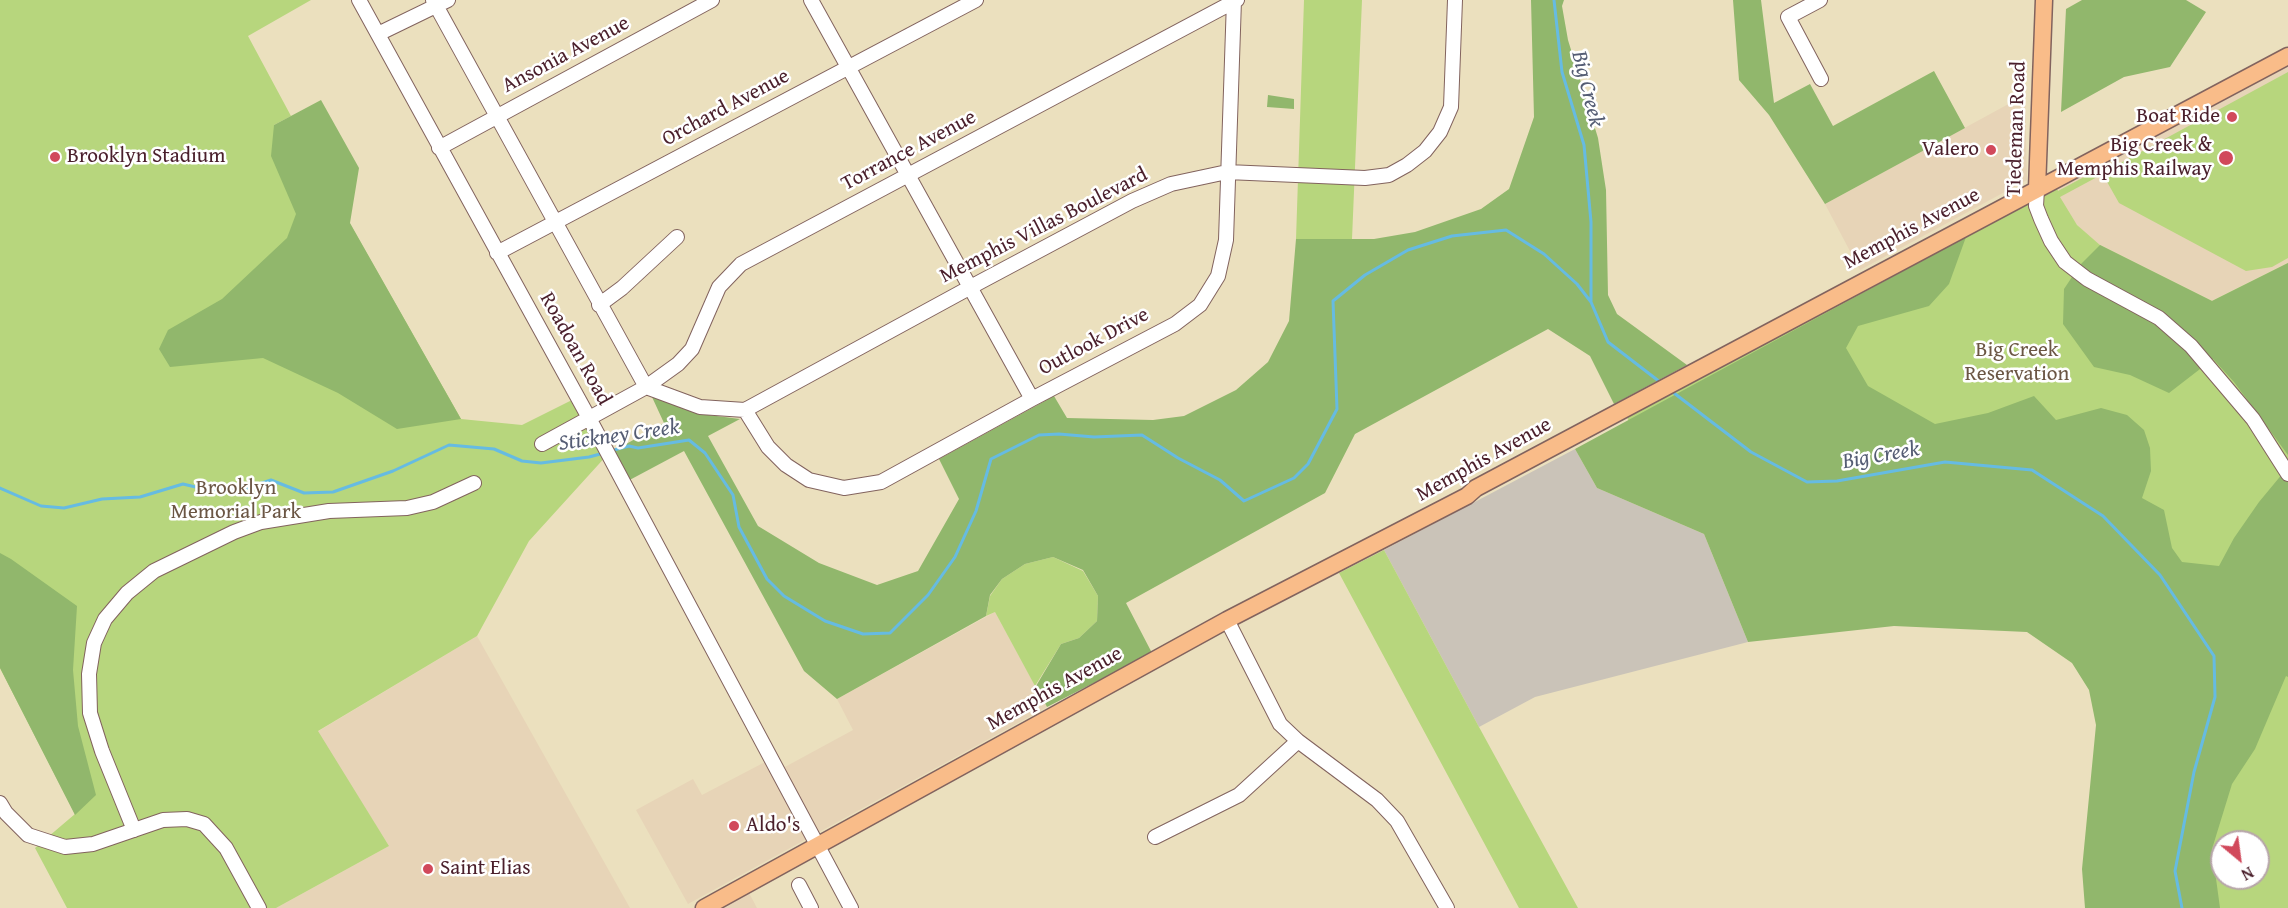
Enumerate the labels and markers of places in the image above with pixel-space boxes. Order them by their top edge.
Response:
place label: Boat Ride [2136,104,2220,130]
marker: Boat Ride [2225,110,2239,124]
place label: Big Creek & Memphis Railway [2057,133,2212,183]
place label: Valero [1922,137,1979,163]
marker: Valero [1984,143,1998,157]
place label: Brooklyn Stadium [67,144,225,170]
marker: Big Creek & Memphis Railway [2217,149,2235,167]
marker: Brooklyn Stadium [48,150,62,164]
place label: Aldo's [746,813,800,839]
marker: Aldo's [727,819,741,833]
place label: Saint Elias [440,856,531,882]
marker: Saint Elias [421,862,435,876]

